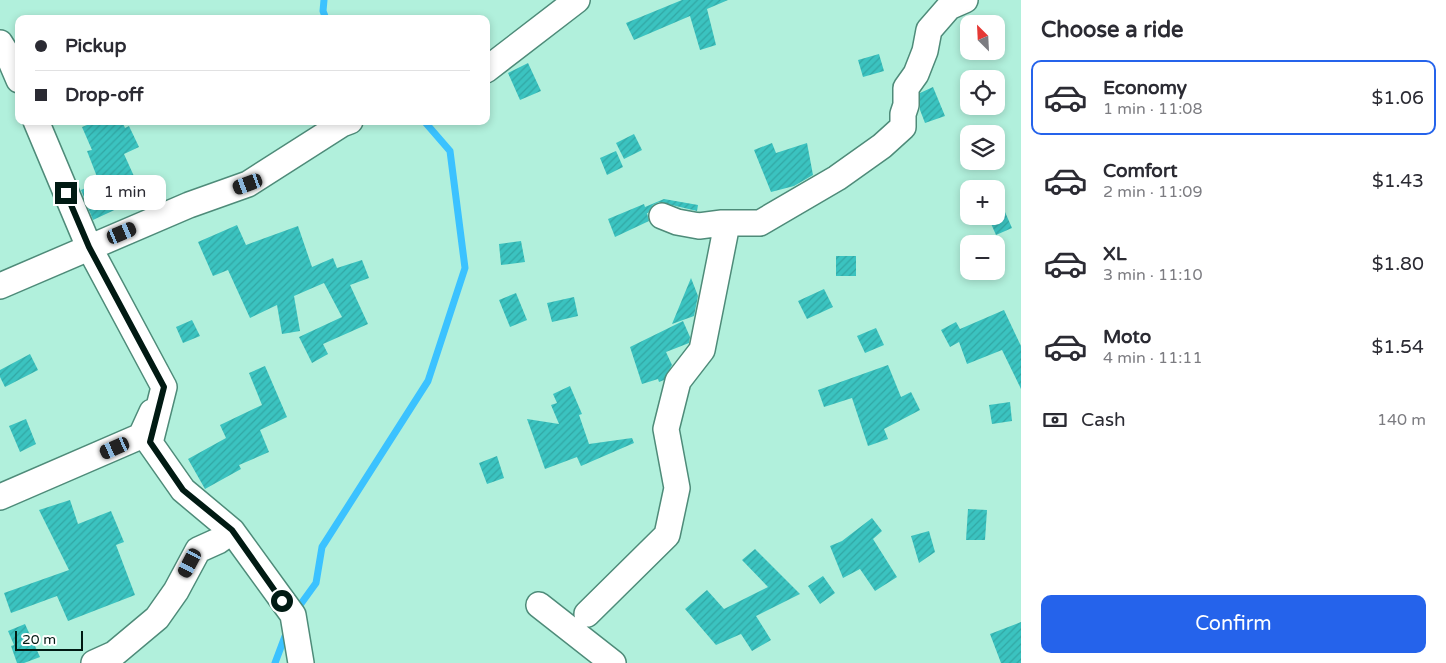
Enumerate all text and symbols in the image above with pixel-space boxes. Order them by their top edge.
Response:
north arrow [960,15,1005,60]
map controls [960,15,1005,280]
text: Choose a ride [1041,17,1184,43]
text: Pickup [65,35,126,57]
button: locate [960,70,1005,115]
icon: car [1043,75,1088,120]
text: Economy [1103,77,1187,99]
text: Drop-off [65,84,144,106]
text: $1.06 [1372,87,1424,109]
text: 1 min · 11:08 [1103,99,1202,119]
button: layers [960,125,1005,170]
icon: car [1043,158,1088,203]
text: Comfort [1103,160,1177,182]
text: $1.43 [1372,170,1424,192]
car [231,172,264,196]
callout: 1 min [84,176,166,210]
button: + [960,180,1005,225]
route end [55,182,77,204]
text: 1 min [104,182,146,202]
text: 2 min · 11:09 [1103,182,1202,202]
car [105,220,138,246]
button: − [960,235,1005,280]
icon: car [1043,241,1088,286]
text: XL [1103,243,1127,265]
text: $1.80 [1372,253,1424,275]
text: 3 min · 11:10 [1103,265,1202,285]
icon: car [1043,324,1088,369]
text: Moto [1103,326,1151,348]
text: $1.54 [1372,336,1424,358]
text: 4 min · 11:11 [1103,348,1202,368]
icon: cash [1041,406,1069,434]
text: Cash [1081,409,1126,431]
text: 140 m [1377,410,1426,430]
car [98,435,131,461]
car [176,546,203,580]
route start [271,590,293,612]
button: Confirm [1041,595,1426,653]
scale bar [15,628,82,651]
text: 20 m [22,631,56,648]

